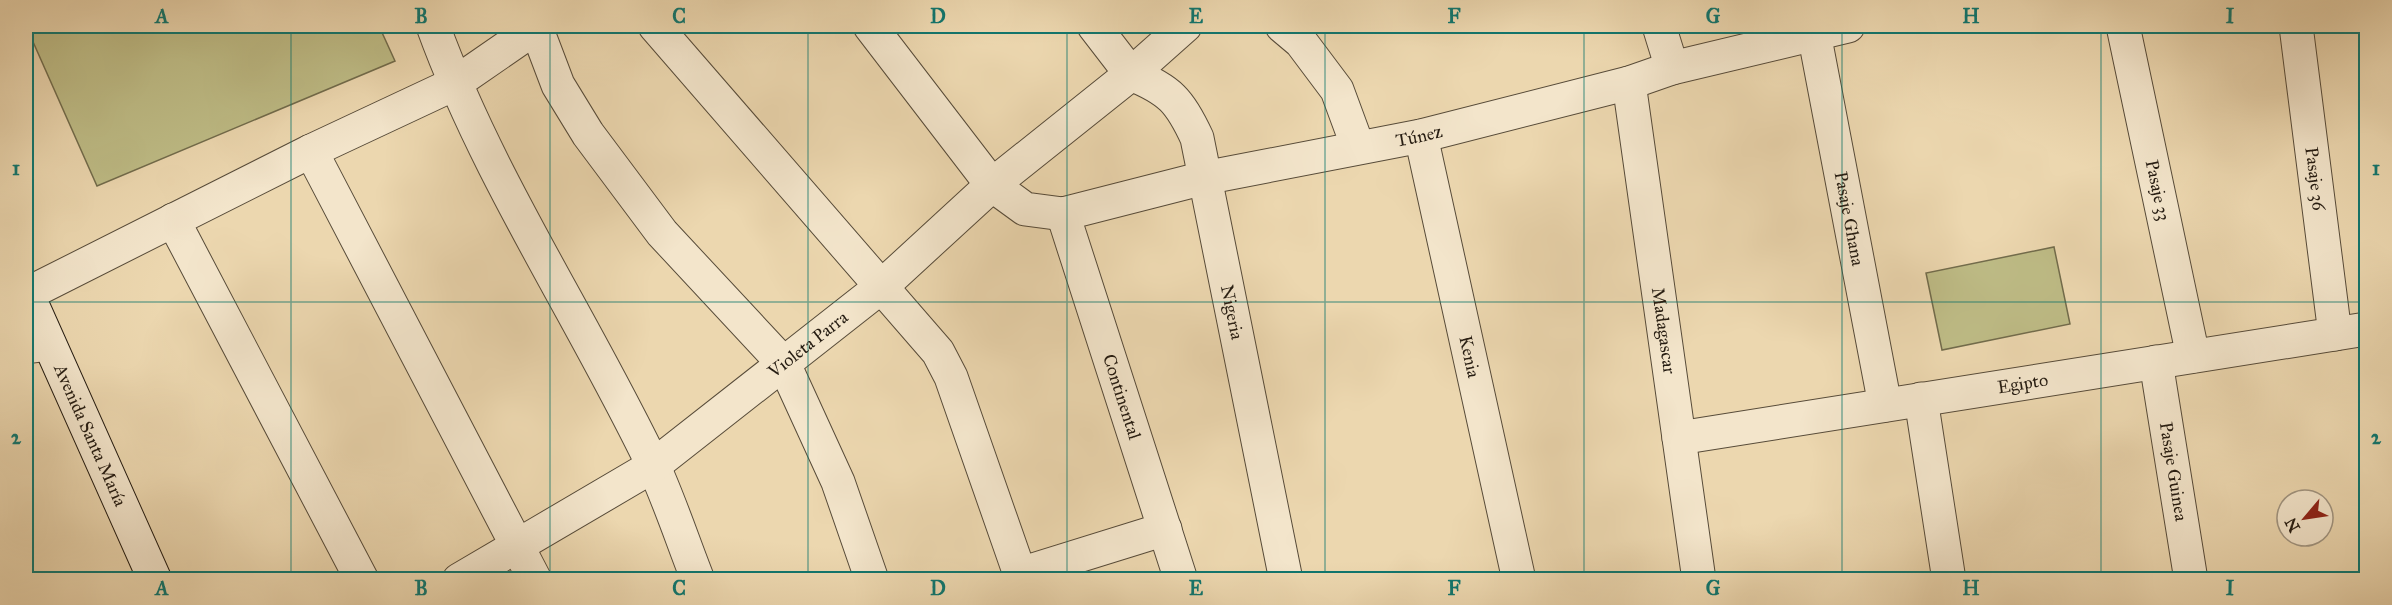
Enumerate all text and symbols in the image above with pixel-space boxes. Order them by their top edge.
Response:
text: A [153,4,169,28]
text: B [414,4,428,28]
text: C [672,4,686,28]
text: D [930,4,946,28]
text: E [1189,4,1204,28]
text: F [1447,4,1461,28]
text: G [1706,4,1721,28]
text: H [1962,4,1980,28]
text: I [2226,4,2235,28]
street label: Túnez [1394,120,1445,152]
street label: Pasaje 36 [2300,146,2330,213]
text: 1 [12,156,20,180]
text: 1 [2372,156,2380,180]
street label: Pasaje 33 [2141,158,2175,223]
street label: Pasaje Ghana [1830,170,1869,268]
street label: Nigeria [1216,283,1248,342]
street label: Madagascar [1647,286,1681,376]
street label: Violeta Parra [763,306,853,383]
street label: Kenia [1454,334,1485,380]
street label: Continental [1098,351,1146,442]
street label: Avenida Santa María [49,360,132,510]
street label: Egipto [1996,369,2050,398]
street label: Pasaje Guinea [2155,420,2192,523]
text: 2 [11,425,22,449]
text: 2 [2371,425,2382,449]
north arrow [2275,488,2335,548]
text: N [2281,514,2304,536]
text: A [153,576,169,600]
text: B [414,576,428,600]
text: C [672,576,686,600]
text: D [930,576,946,600]
text: E [1189,576,1204,600]
text: F [1447,576,1461,600]
text: G [1706,576,1721,600]
text: H [1962,576,1980,600]
text: I [2226,576,2235,600]

